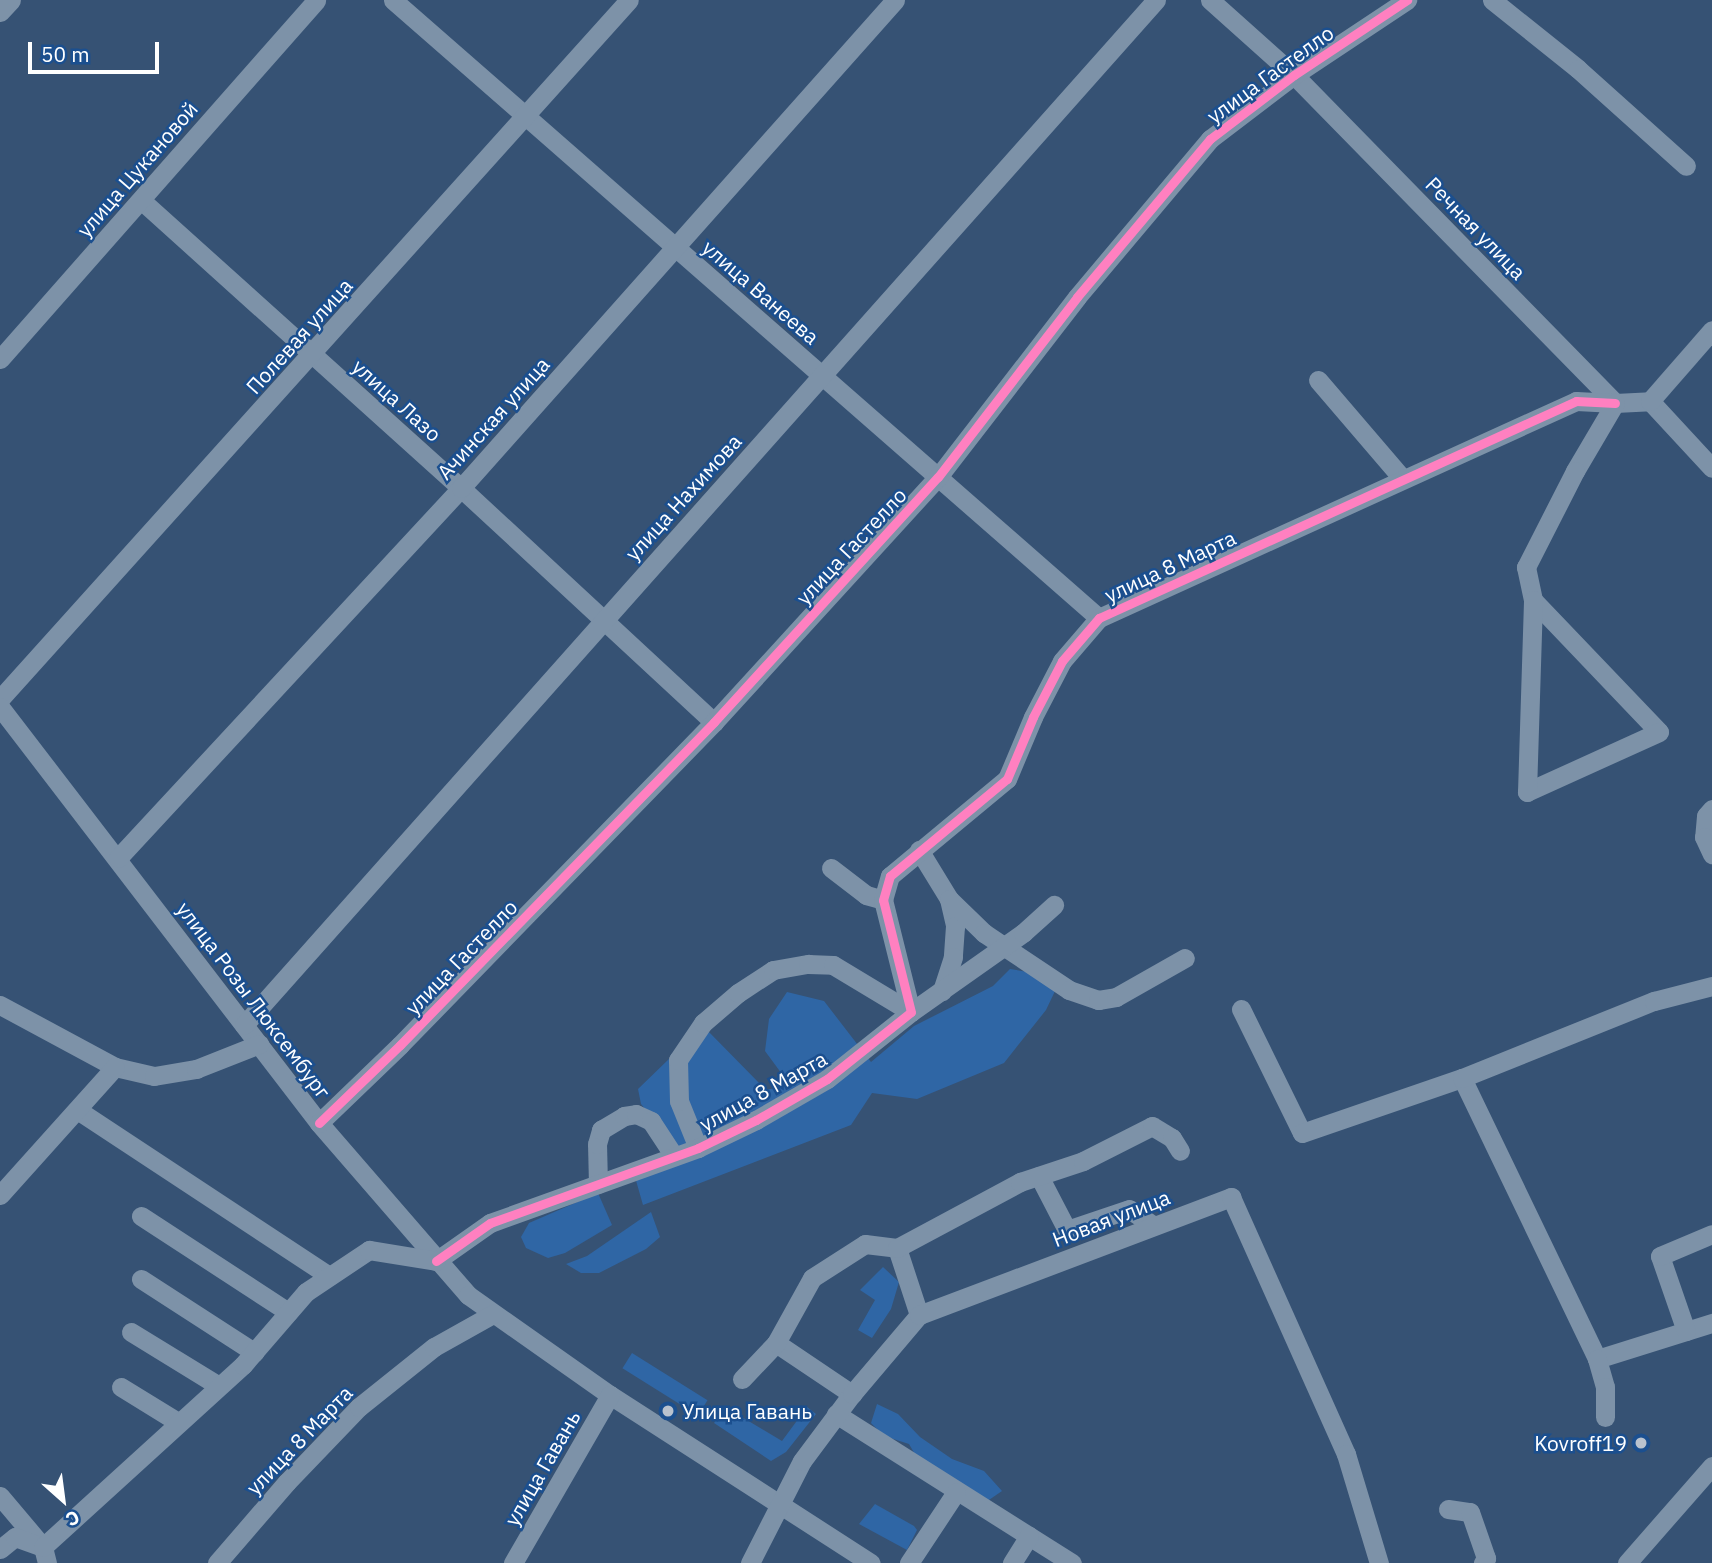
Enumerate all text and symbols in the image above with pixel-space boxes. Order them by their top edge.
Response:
street label: улица Гастелло [1202,20,1338,128]
scale bar [32,28,163,72]
text: 50 m [41,40,90,68]
street label: улица Цукановой [71,96,203,242]
street label: Речная улица [1421,171,1531,285]
street label: улица Ванеева [698,235,824,349]
street label: Полевая улица [241,273,357,399]
street label: Ачинская улица [431,352,555,484]
street label: улица Лазо [347,354,447,446]
street label: улица Нахимова [620,429,746,565]
street label: улица Гастелло [791,482,911,610]
street label: улица 8 Марта [1100,525,1240,607]
street label: улица Гастелло [400,894,522,1020]
street label: улица Розы Люксембург [172,897,336,1103]
street label: улица 8 Марта [695,1046,831,1136]
street label: Новая улица [1049,1184,1173,1252]
street label: улица 8 Марта [241,1380,357,1500]
place label: Улица Гавань [682,1398,812,1424]
marker: Улица Гавань [660,1403,676,1419]
street label: улица Гавань [499,1406,585,1530]
place label: Kovroff19 [1534,1430,1627,1456]
marker: Kovroff19 [1633,1435,1649,1451]
north arrow [28,1465,98,1535]
text: С [62,1505,84,1532]

